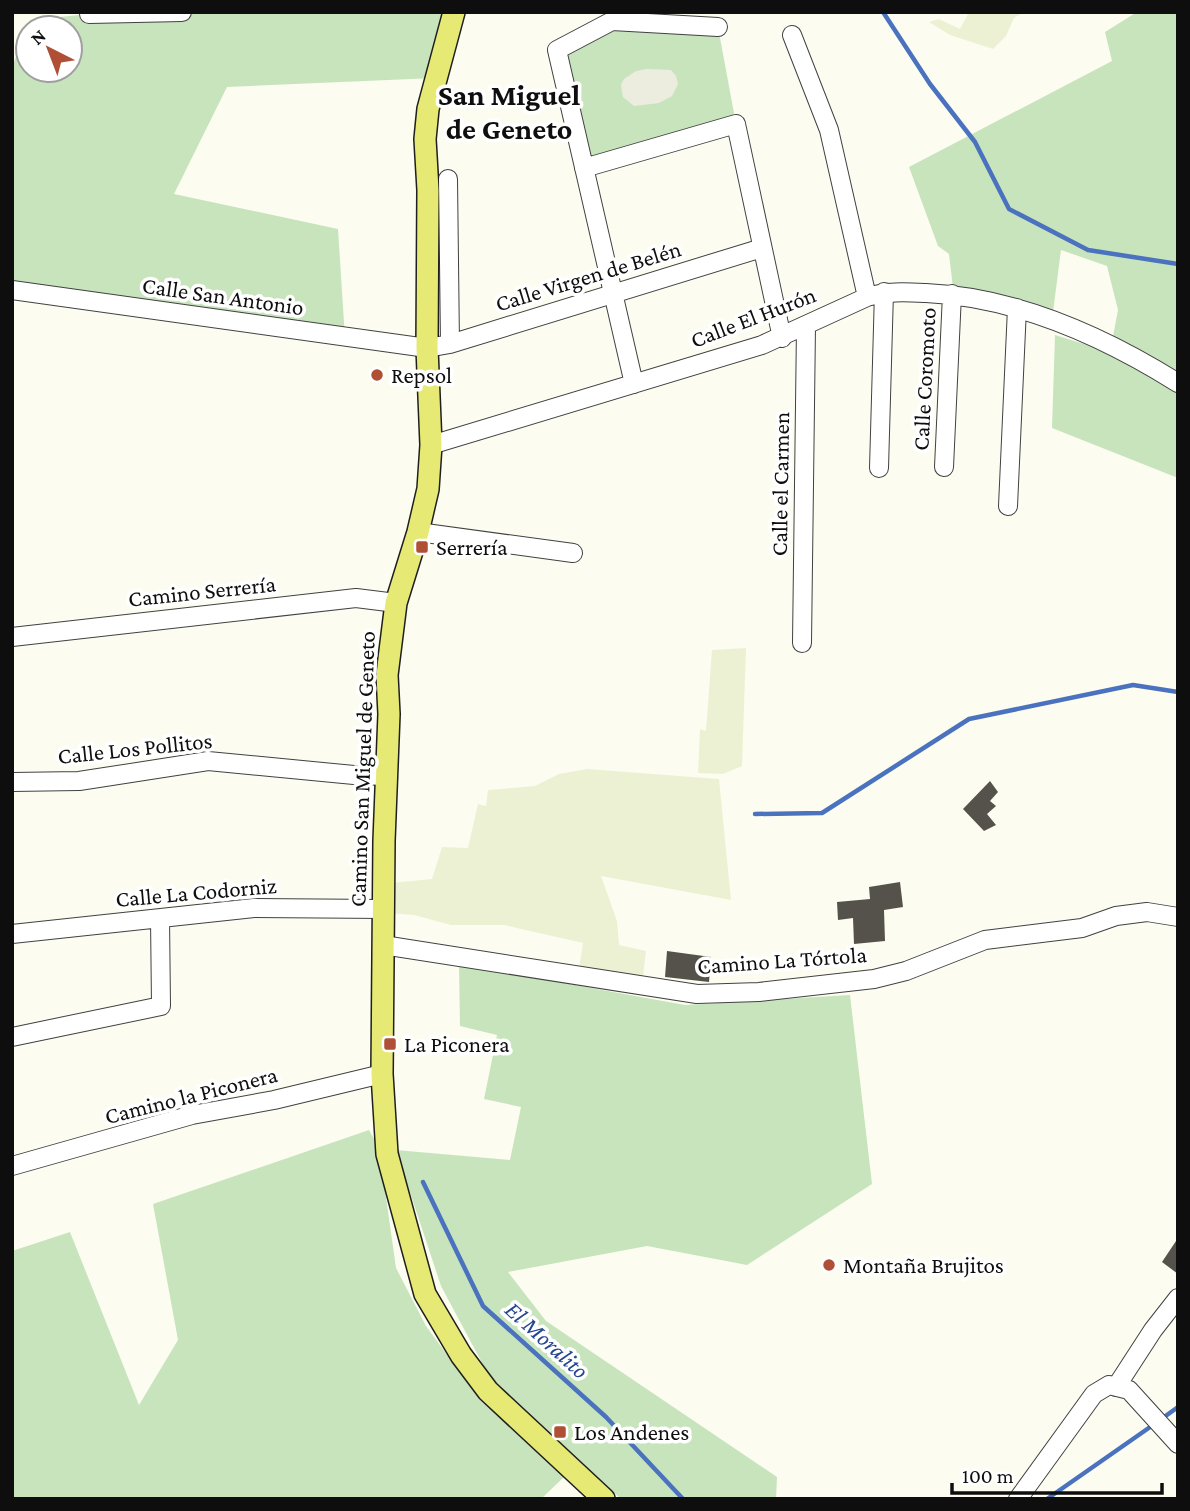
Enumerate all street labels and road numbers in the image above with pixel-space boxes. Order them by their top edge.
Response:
street label: Calle Virgen de Belén [492,235,684,317]
street label: Calle San Antonio [141,272,305,320]
street label: Calle El Hurón [687,281,819,353]
street label: Calle Coromoto [907,307,941,451]
street label: Calle el Carmen [766,412,794,556]
street label: Camino Serrería [127,570,277,612]
street label: Camino San Miguel de Geneto [344,631,380,907]
street label: Calle Los Pollitos [56,727,214,769]
street label: Calle La Codorniz [114,872,278,912]
street label: Camino La Tórtola [696,941,868,979]
street label: Camino la Piconera [102,1061,280,1129]

